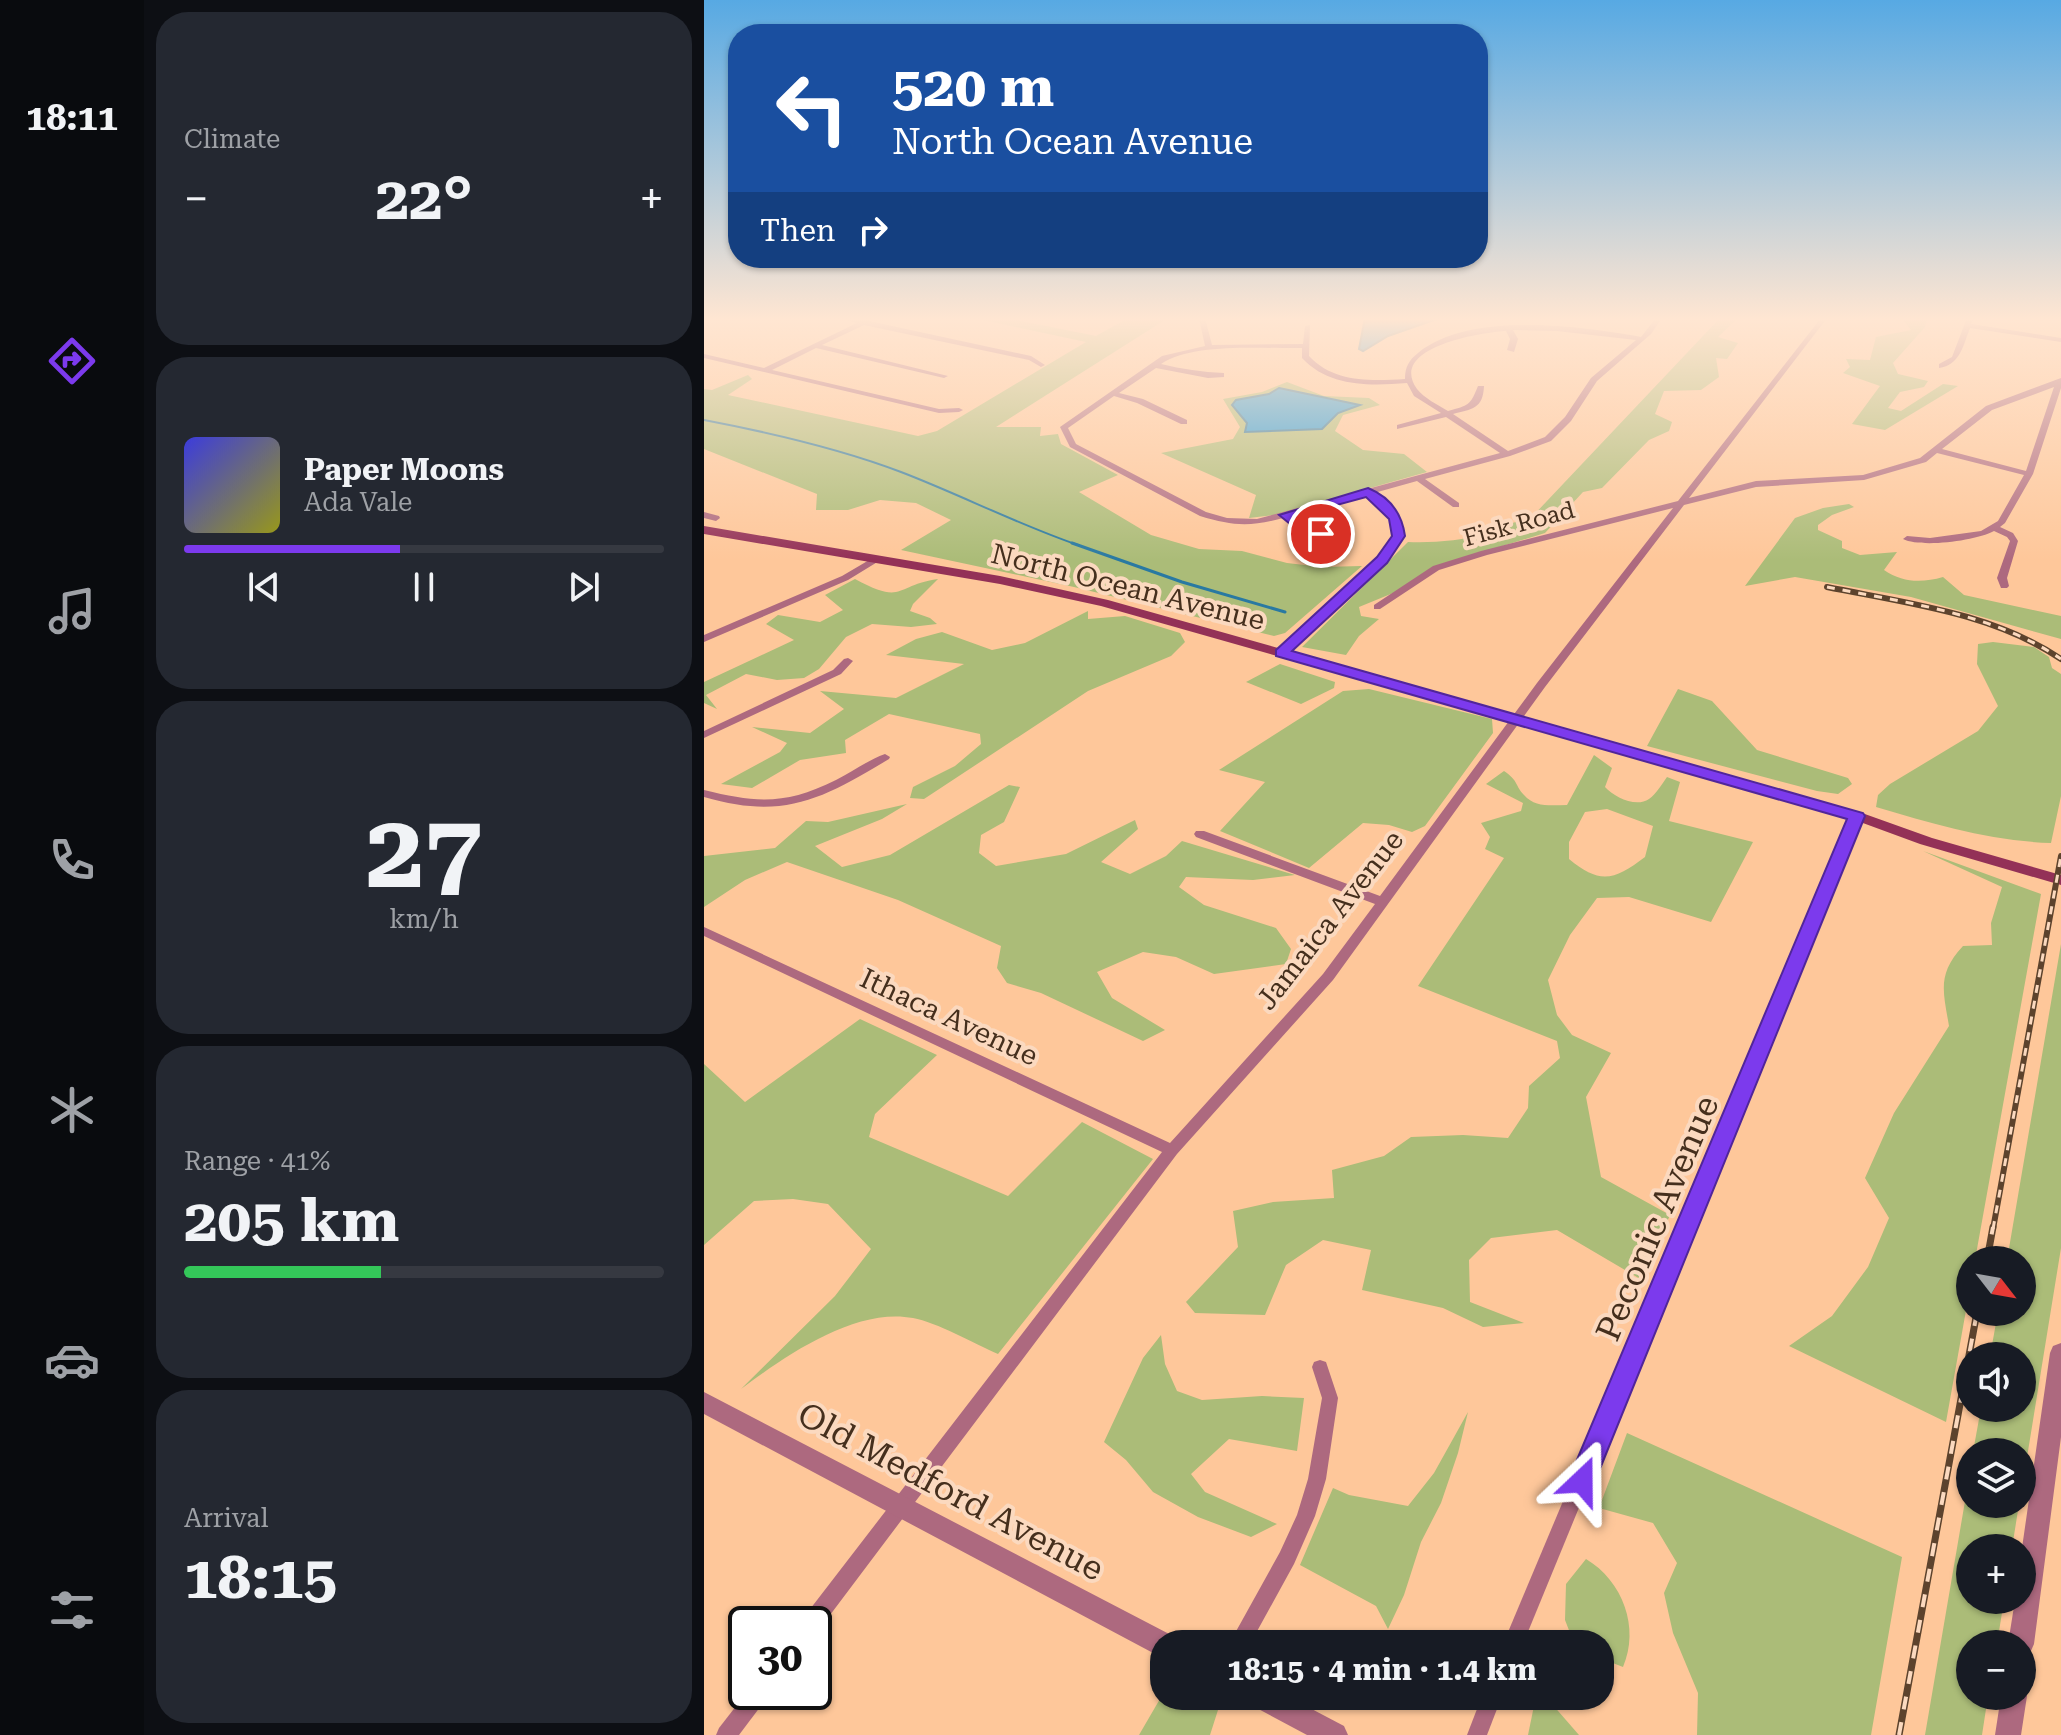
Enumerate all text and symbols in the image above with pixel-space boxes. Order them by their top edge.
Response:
text: 520 m [892,54,1054,120]
icon: left [760,56,864,160]
text: 18:11 [26,97,118,139]
text: North Ocean Avenue [892,121,1253,163]
text: Climate [184,124,280,154]
text: 22° [375,163,473,234]
text: − [184,173,209,225]
text: + [639,173,664,225]
icon: right [851,208,895,252]
text: Then [760,213,835,248]
icon: directions [44,333,100,389]
text: Paper Moons [304,452,504,487]
text: Ada Vale [304,487,412,517]
street label: Fisk Road [1460,496,1578,552]
pin [1287,500,1355,568]
icon: arrive [1299,512,1343,556]
street label: North Ocean Avenue [988,537,1268,637]
icon: previous [242,565,286,609]
icon: pause [402,565,446,609]
icon: next [562,565,606,609]
icon: music [44,583,100,639]
text: 27 [366,791,482,912]
street label: Jamaica Avenue [1250,824,1410,1016]
icon: phone [44,832,100,888]
text: km/h [389,904,459,934]
street label: Ithaca Avenue [855,961,1043,1073]
icon: climate [44,1082,100,1138]
street label: Peconic Avenue [1587,1090,1727,1346]
text: Range · 41% [184,1146,330,1176]
text: 205 km [184,1185,399,1256]
north arrow [1956,1246,2036,1326]
map controls [1956,1246,2036,1710]
icon: car [44,1332,100,1388]
button: sound [1956,1342,2036,1422]
street label: Old Medford Avenue [791,1393,1111,1589]
button: layers [1956,1438,2036,1518]
position arrow [1540,1439,1624,1523]
text: Arrival [184,1503,269,1533]
button: + [1956,1534,2036,1614]
text: 18:15 [184,1542,337,1613]
icon: filters [44,1582,100,1638]
speed limit sign: 30 [728,1606,832,1710]
button: − [1956,1630,2036,1710]
text: 18:15 · 4 min · 1.4 km [1227,1652,1537,1687]

